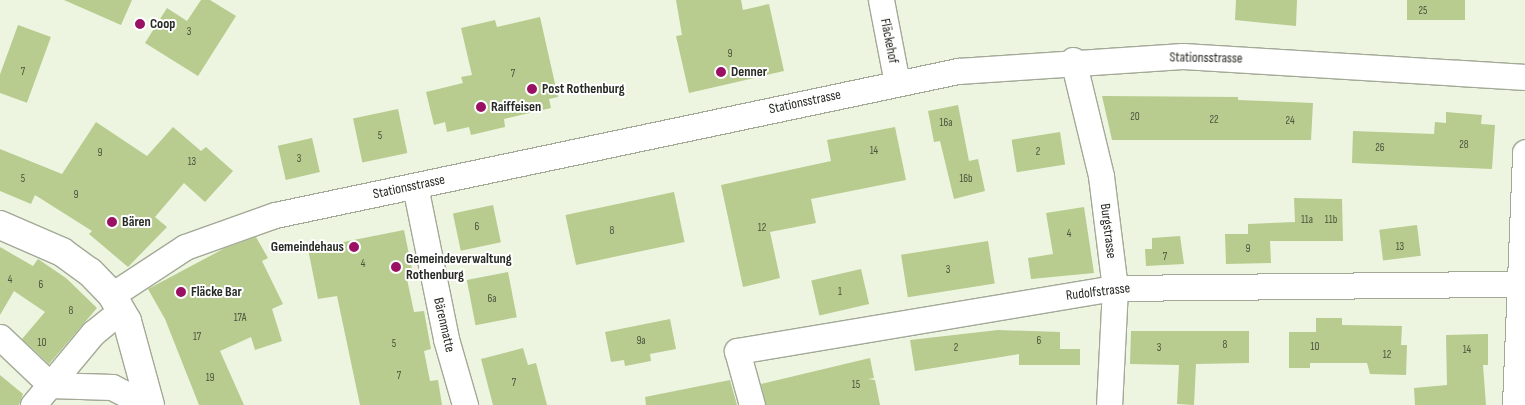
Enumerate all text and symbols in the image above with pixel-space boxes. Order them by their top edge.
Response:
house number: 25 [1419,4,1427,18]
place label: Coop [150,16,175,32]
street label: Fläckehof [876,17,902,65]
marker: Coop [134,18,146,30]
house number: 3 [187,25,191,39]
house number: 9 [728,47,732,61]
street label: Stationsstrasse [1169,49,1243,67]
place label: Denner [731,64,767,80]
house number: 7 [21,65,25,79]
marker: Denner [715,66,727,78]
house number: 7 [511,67,515,81]
place label: Post Rothenburg [542,81,625,97]
marker: Post Rothenburg [526,83,538,95]
street label: Stationsstrasse [767,86,843,118]
place label: Raiffeisen [491,99,541,115]
marker: Raiffeisen [475,101,487,113]
house number: 20 [1130,110,1140,124]
house number: 22 [1209,113,1219,127]
house number: 24 [1285,114,1295,128]
house number: 16a [940,116,952,130]
house number: 5 [378,129,382,143]
house number: 28 [1459,138,1469,152]
house number: 26 [1375,141,1385,155]
house number: 14 [870,144,878,158]
house number: 2 [1036,145,1040,159]
house number: 9 [98,146,102,160]
house number: 3 [297,152,301,166]
house number: 13 [188,155,196,169]
street label: Stationsstrasse [371,171,447,203]
house number: 5 [21,172,25,186]
house number: 16b [959,172,973,186]
house number: 9 [74,188,78,202]
street label: Burgstrasse [1096,203,1120,259]
house number: 11a [1301,213,1313,227]
house number: 11b [1325,213,1337,227]
place label: Bären [122,214,151,230]
marker: Bären [106,216,118,228]
house number: 6 [475,220,479,234]
house number: 12 [758,221,766,235]
house number: 8 [610,224,614,238]
house number: 4 [1067,227,1071,241]
place label: Gemeindehaus [271,239,344,255]
house number: 13 [1396,240,1404,254]
marker: Gemeindehaus [348,241,360,253]
house number: 9 [1246,242,1250,256]
house number: 7 [1163,250,1167,264]
place label: Gemeindeverwaltung Rothenburg [406,251,512,284]
house number: 4 [361,257,365,271]
marker: Gemeindeverwaltung Rothenburg [390,261,402,273]
house number: 3 [946,263,950,277]
house number: 4 [8,273,12,287]
house number: 6 [39,278,43,292]
street label: Rudolfstrasse [1065,280,1131,304]
place label: Fläcke Bar [191,284,242,300]
house number: 1 [838,285,842,299]
marker: Fläcke Bar [175,286,187,298]
house number: 6a [487,292,497,306]
street label: Bärenmatte [430,296,458,354]
house number: 8 [69,304,73,318]
house number: 17A [234,311,246,325]
house number: 17 [193,330,201,344]
house number: 9a [636,334,646,348]
house number: 6 [1037,334,1041,348]
house number: 10 [38,336,46,350]
house number: 5 [392,337,396,351]
house number: 8 [1223,338,1227,352]
house number: 10 [1311,340,1319,354]
house number: 2 [954,341,958,355]
house number: 3 [1157,341,1161,355]
house number: 14 [1463,343,1471,357]
house number: 12 [1383,348,1391,362]
house number: 7 [397,369,401,383]
house number: 19 [206,371,214,385]
house number: 7 [512,376,516,390]
house number: 15 [852,378,860,392]

